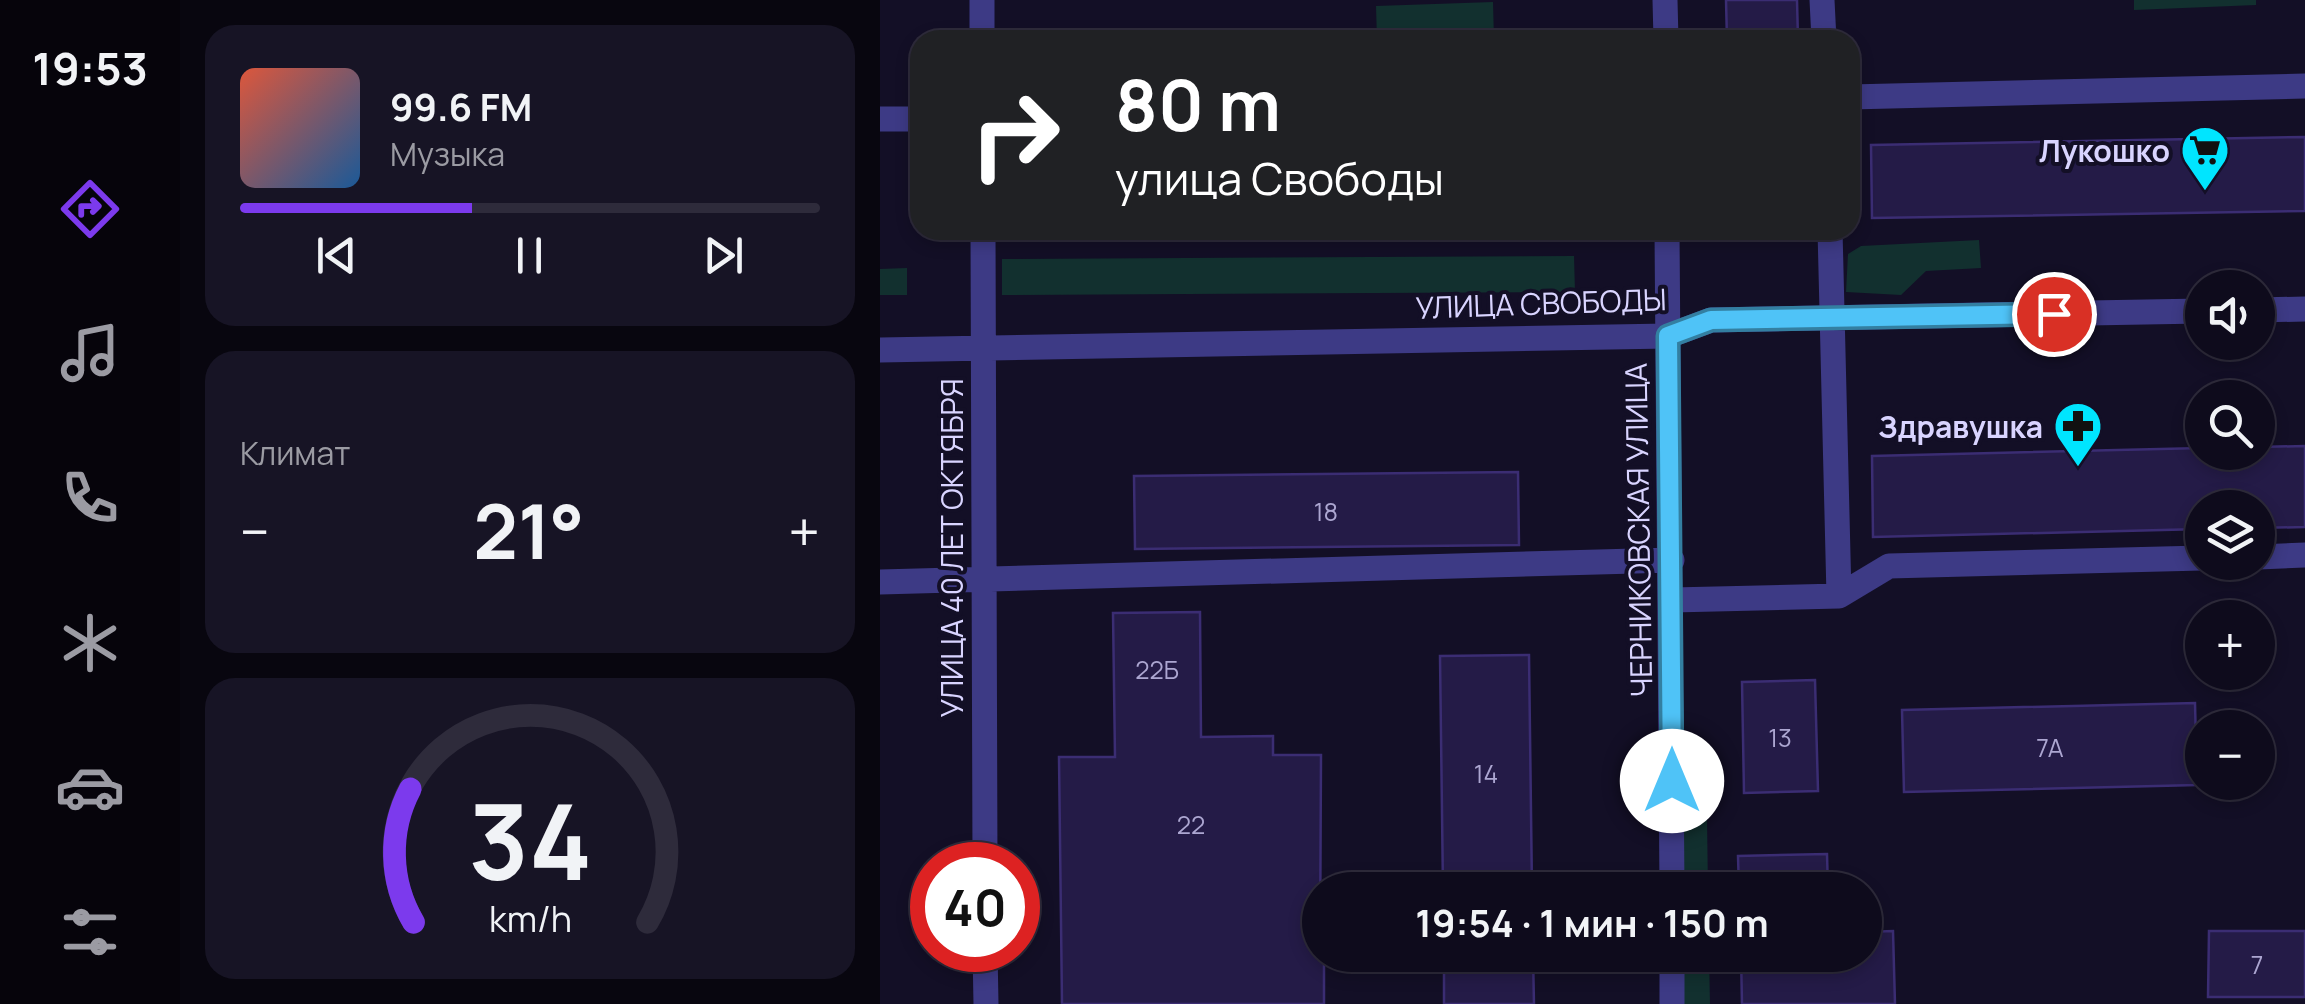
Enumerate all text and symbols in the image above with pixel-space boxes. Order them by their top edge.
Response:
text: 19:53 [32,37,148,99]
text: 80 m [1115,56,1281,152]
icon: right [950,70,1080,200]
text: 99.6 FM [390,80,532,132]
supermarket icon: Лукошко [2179,124,2231,192]
place label: Лукошко [2039,130,2170,171]
text: Музыка [390,132,505,176]
text: улица Свободы [1115,147,1444,209]
icon: directions [55,174,125,244]
icon: previous [309,228,364,283]
icon: pause [502,228,557,283]
icon: next [696,228,751,283]
map controls [2185,270,2275,800]
button: sound [2185,270,2275,360]
pin [2012,272,2097,357]
street label: УЛИЦА СВОБОДЫ [1415,278,1667,328]
icon: arrive [2027,287,2082,342]
icon: music [55,318,125,388]
street label: ЧЕРНИКОВСКАЯ УЛИЦА [1615,362,1661,698]
street label: УЛИЦА 40 ЛЕТ ОКТЯБРЯ [931,378,972,718]
button: search [2185,380,2275,470]
pharmacy icon: Здравушка [2052,400,2104,468]
place label: Здравушка [1878,406,2043,447]
text: Климат [240,431,350,475]
icon: phone [55,463,125,533]
text: 21° [473,479,585,582]
button: layers [2185,490,2275,580]
text: − [240,493,270,569]
text: + [788,493,820,569]
house number: 18 [1314,494,1338,529]
button: + [2185,600,2275,690]
icon: climate [55,608,125,678]
house number: 22Б [1135,652,1179,687]
button: − [2185,710,2275,800]
house number: 13 [1768,720,1792,755]
position arrow [1620,729,1724,833]
house number: 7А [2036,730,2064,765]
icon: car [55,752,125,822]
house number: 14 [1474,756,1498,791]
text: 34 [468,769,592,911]
house number: 22 [1177,807,1205,842]
speed limit sign: 40 [910,842,1040,972]
text: km/h [488,894,572,943]
text: 19:54 · 1 мин · 150 m [1415,896,1769,948]
icon: filters [55,897,125,967]
house number: 7 [2251,947,2263,982]

